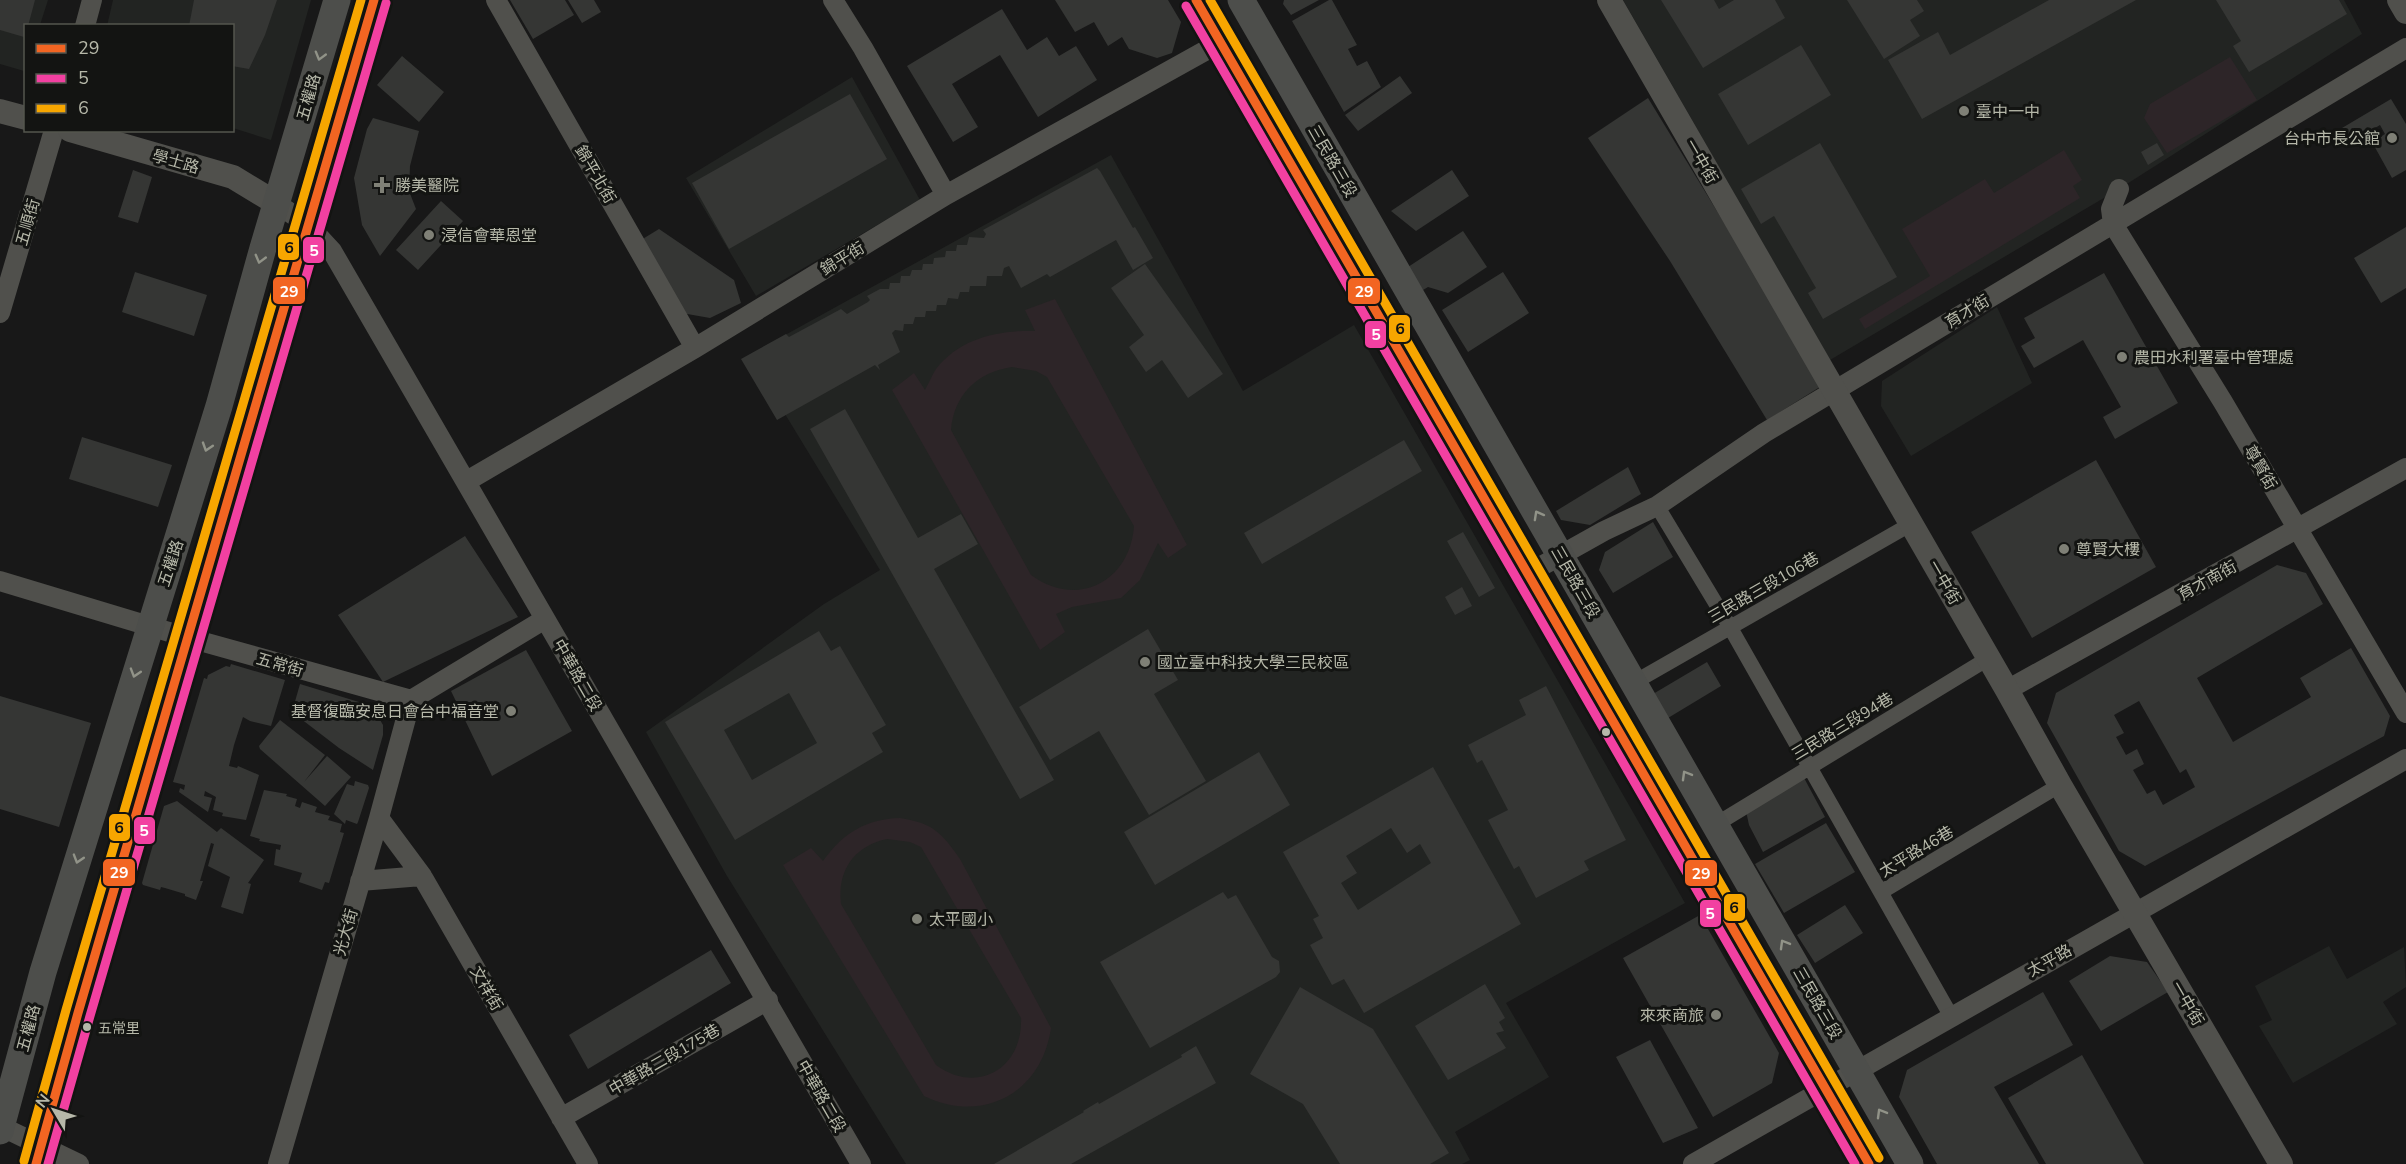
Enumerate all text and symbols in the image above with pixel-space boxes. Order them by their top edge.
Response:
legend [24,24,234,132]
text: 29 [78,36,100,60]
one-way arrow [315,50,327,61]
text: 5 [78,66,89,90]
street label: 五權路 [292,71,326,123]
text: 6 [78,96,89,120]
place label: 臺中一中 [1976,101,2040,123]
marker: 臺中一中 [1957,104,1971,118]
street label: 三民路三段 [1303,121,1362,202]
place label: 台中市長公館 [2284,128,2380,150]
marker: 台中市長公館 [2385,131,2399,145]
street label: 一中街 [1680,135,1723,188]
street label: 錦平北街 [570,141,621,208]
street label: 學士路 [150,145,202,179]
place label: 勝美醫院 [395,175,459,197]
marker: 勝美醫院 [373,176,391,194]
street label: 五順街 [11,196,45,248]
place label: 浸信會華恩堂 [441,225,537,247]
marker: 浸信會華恩堂 [422,228,436,242]
line badge: 6 [277,233,300,261]
line badge: 5 [302,236,325,264]
text: 6 [284,237,294,259]
street label: 錦平街 [816,237,869,281]
text: 5 [309,240,319,262]
one-way arrow [255,253,267,264]
line badge: 29 [272,276,306,305]
line badge: 29 [1347,277,1381,305]
text: 29 [279,281,299,303]
text: 29 [1354,281,1374,303]
street label: 育才街 [1941,290,1994,334]
line badge: 6 [1388,314,1411,343]
text: 6 [1395,318,1405,340]
line badge: 5 [1364,320,1387,349]
text: 5 [1371,324,1381,346]
place label: 農田水利署臺中管理處 [2134,347,2294,369]
marker: 農田水利署臺中管理處 [2115,350,2129,364]
one-way arrow [201,441,214,452]
street label: 尊賢街 [2239,441,2282,494]
one-way arrow [1533,511,1545,521]
street label: 五權路 [153,537,189,590]
place label: 尊賢大樓 [2076,539,2140,561]
street label: 三民路三段 [1546,542,1605,623]
marker: 尊賢大樓 [2057,542,2071,556]
street label: 三民路三段106巷 [1704,547,1823,629]
street label: 一中街 [1923,556,1966,609]
street label: 育才南街 [2174,556,2241,606]
street label: 中華路二段 [548,635,607,716]
street label: 五常街 [254,648,306,682]
place label: 國立臺中科技大學三民校區 [1157,652,1349,674]
marker: 國立臺中科技大學三民校區 [1138,655,1152,669]
one-way arrow [130,667,142,678]
street label: 三民路三段94巷 [1787,688,1898,766]
place label: 基督復臨安息日會台中福音堂 [291,701,499,723]
marker: 基督復臨安息日會台中福音堂 [504,704,518,718]
unlabelled marker [1600,726,1612,738]
one-way arrow [1682,771,1694,781]
line badge: 6 [108,813,131,842]
line badge: 5 [133,816,156,845]
text: 6 [114,817,124,839]
text: 5 [139,820,149,842]
street label: 太平路46巷 [1875,821,1958,883]
one-way arrow [73,853,85,864]
line badge: 29 [102,858,136,887]
line badge: 29 [1684,859,1718,887]
text: 29 [109,862,129,884]
text: 29 [1691,863,1711,885]
line badge: 6 [1723,893,1746,922]
text: 6 [1729,897,1739,919]
line badge: 5 [1699,899,1722,928]
text: 5 [1705,903,1715,925]
street label: 光大街 [329,906,363,958]
place label: 太平國小 [929,909,993,931]
marker: 太平國小 [910,912,924,926]
one-way arrow [1780,940,1791,950]
street label: 太平路 [2023,940,2076,982]
street label: 文祥街 [465,962,508,1015]
street label: 三民路三段 [1788,963,1847,1044]
street label: 一中街 [2166,977,2209,1030]
street label: 五權路 [12,1002,46,1054]
place label: 來來商旅 [1640,1005,1704,1027]
marker: 來來商旅 [1709,1008,1723,1022]
place label: 五常里 [98,1019,140,1038]
street label: 中華路二段175巷 [605,1019,724,1101]
marker: 五常里 [81,1021,93,1033]
street label: 中華路二段 [792,1056,851,1137]
north arrow [24,1080,84,1140]
text: N [31,1090,55,1113]
one-way arrow [1877,1109,1888,1119]

